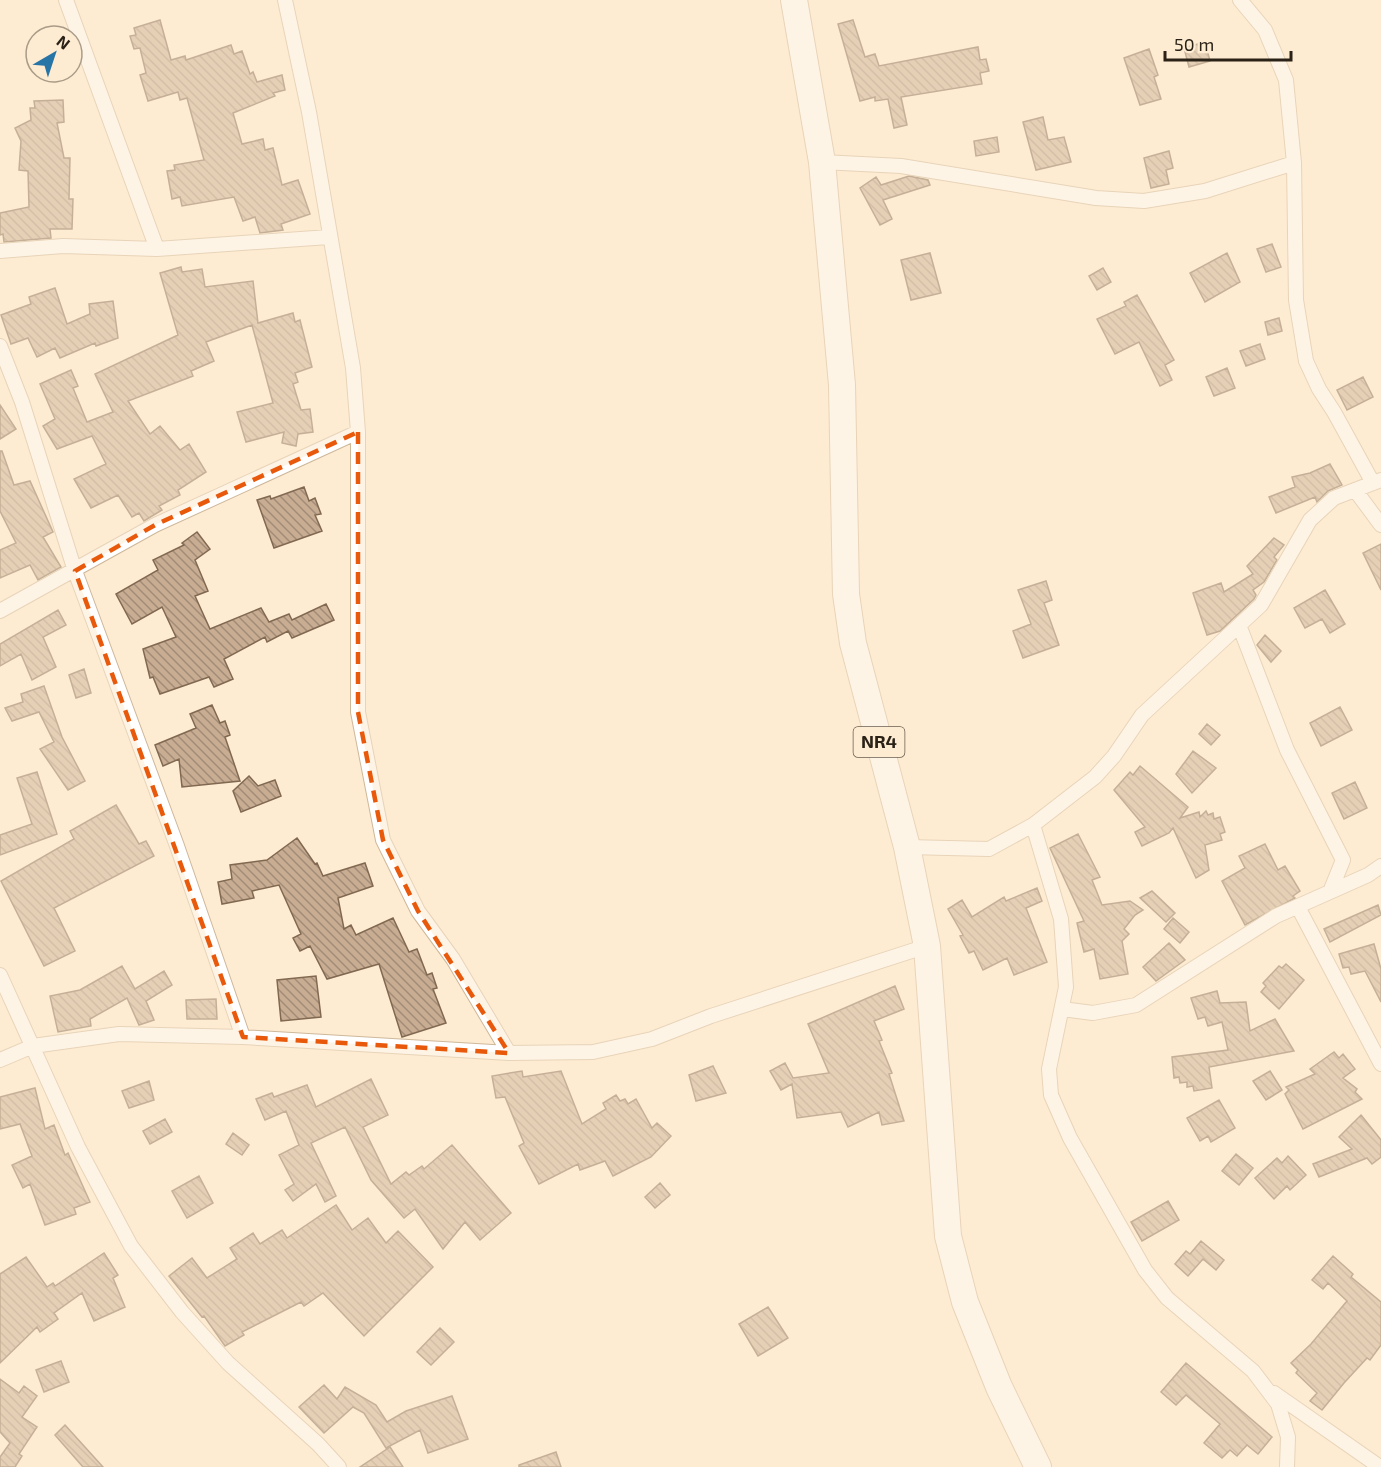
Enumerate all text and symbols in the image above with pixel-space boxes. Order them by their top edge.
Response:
north arrow [24,24,84,84]
scale bar [1165,24,1291,62]
text: N [53,31,74,53]
text: 50 m [1174,33,1214,55]
road number: NR4 [854,727,904,757]

